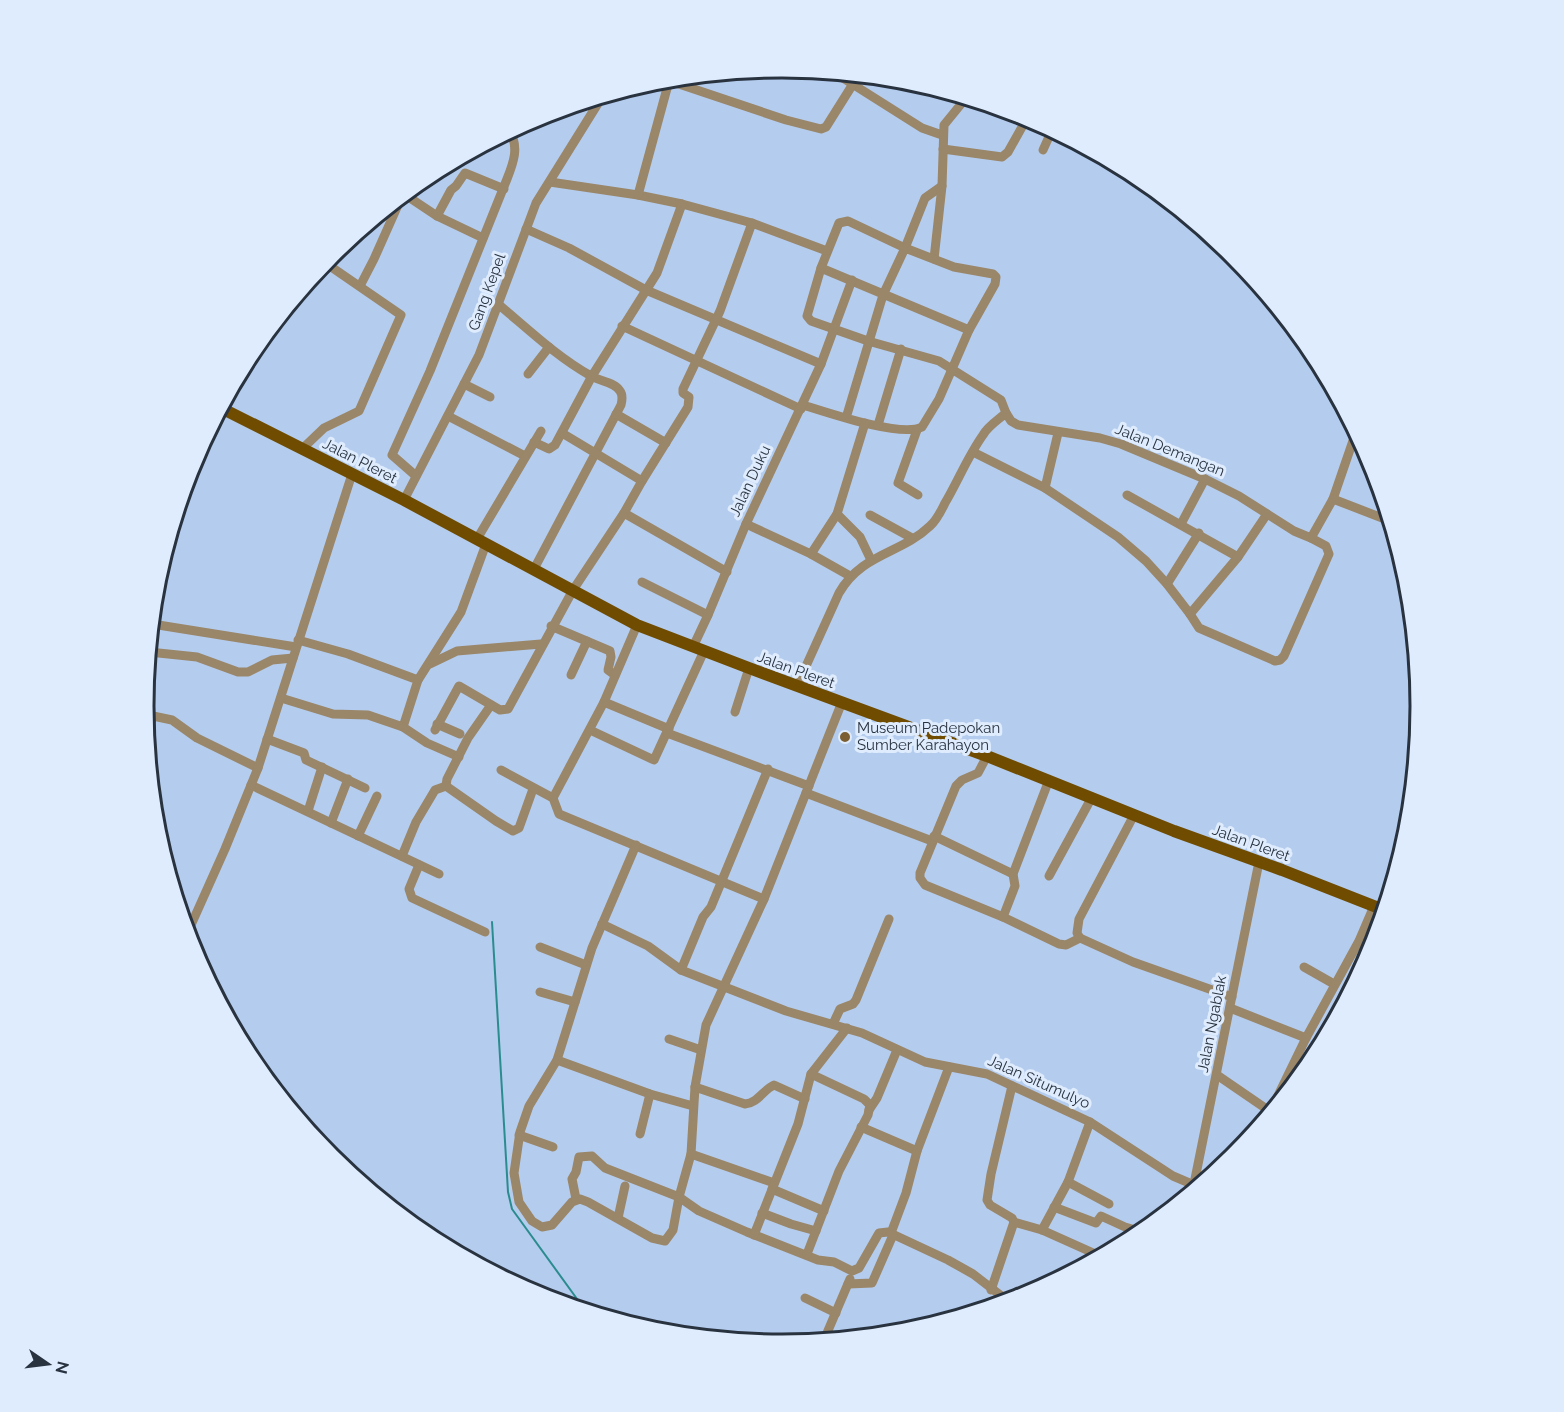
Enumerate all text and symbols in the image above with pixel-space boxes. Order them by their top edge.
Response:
street label: Gang Kepel [465,250,510,333]
street label: Jalan Demangan [1113,420,1227,480]
street label: Jalan Pleret [320,435,400,487]
street label: Jalan Duku [726,442,774,520]
street label: Jalan Pleret [755,648,837,692]
place label: Museum Padepokan Sumber Karahayon [857,719,1000,754]
marker: Museum Padepokan Sumber Karahayon [838,730,852,744]
street label: Jalan Pleret [1210,821,1292,865]
street label: Jalan Ngablak [1194,974,1230,1074]
street label: Jalan Situmulyo [985,1051,1093,1113]
north arrow [18,1334,78,1394]
text: N [51,1359,73,1376]

